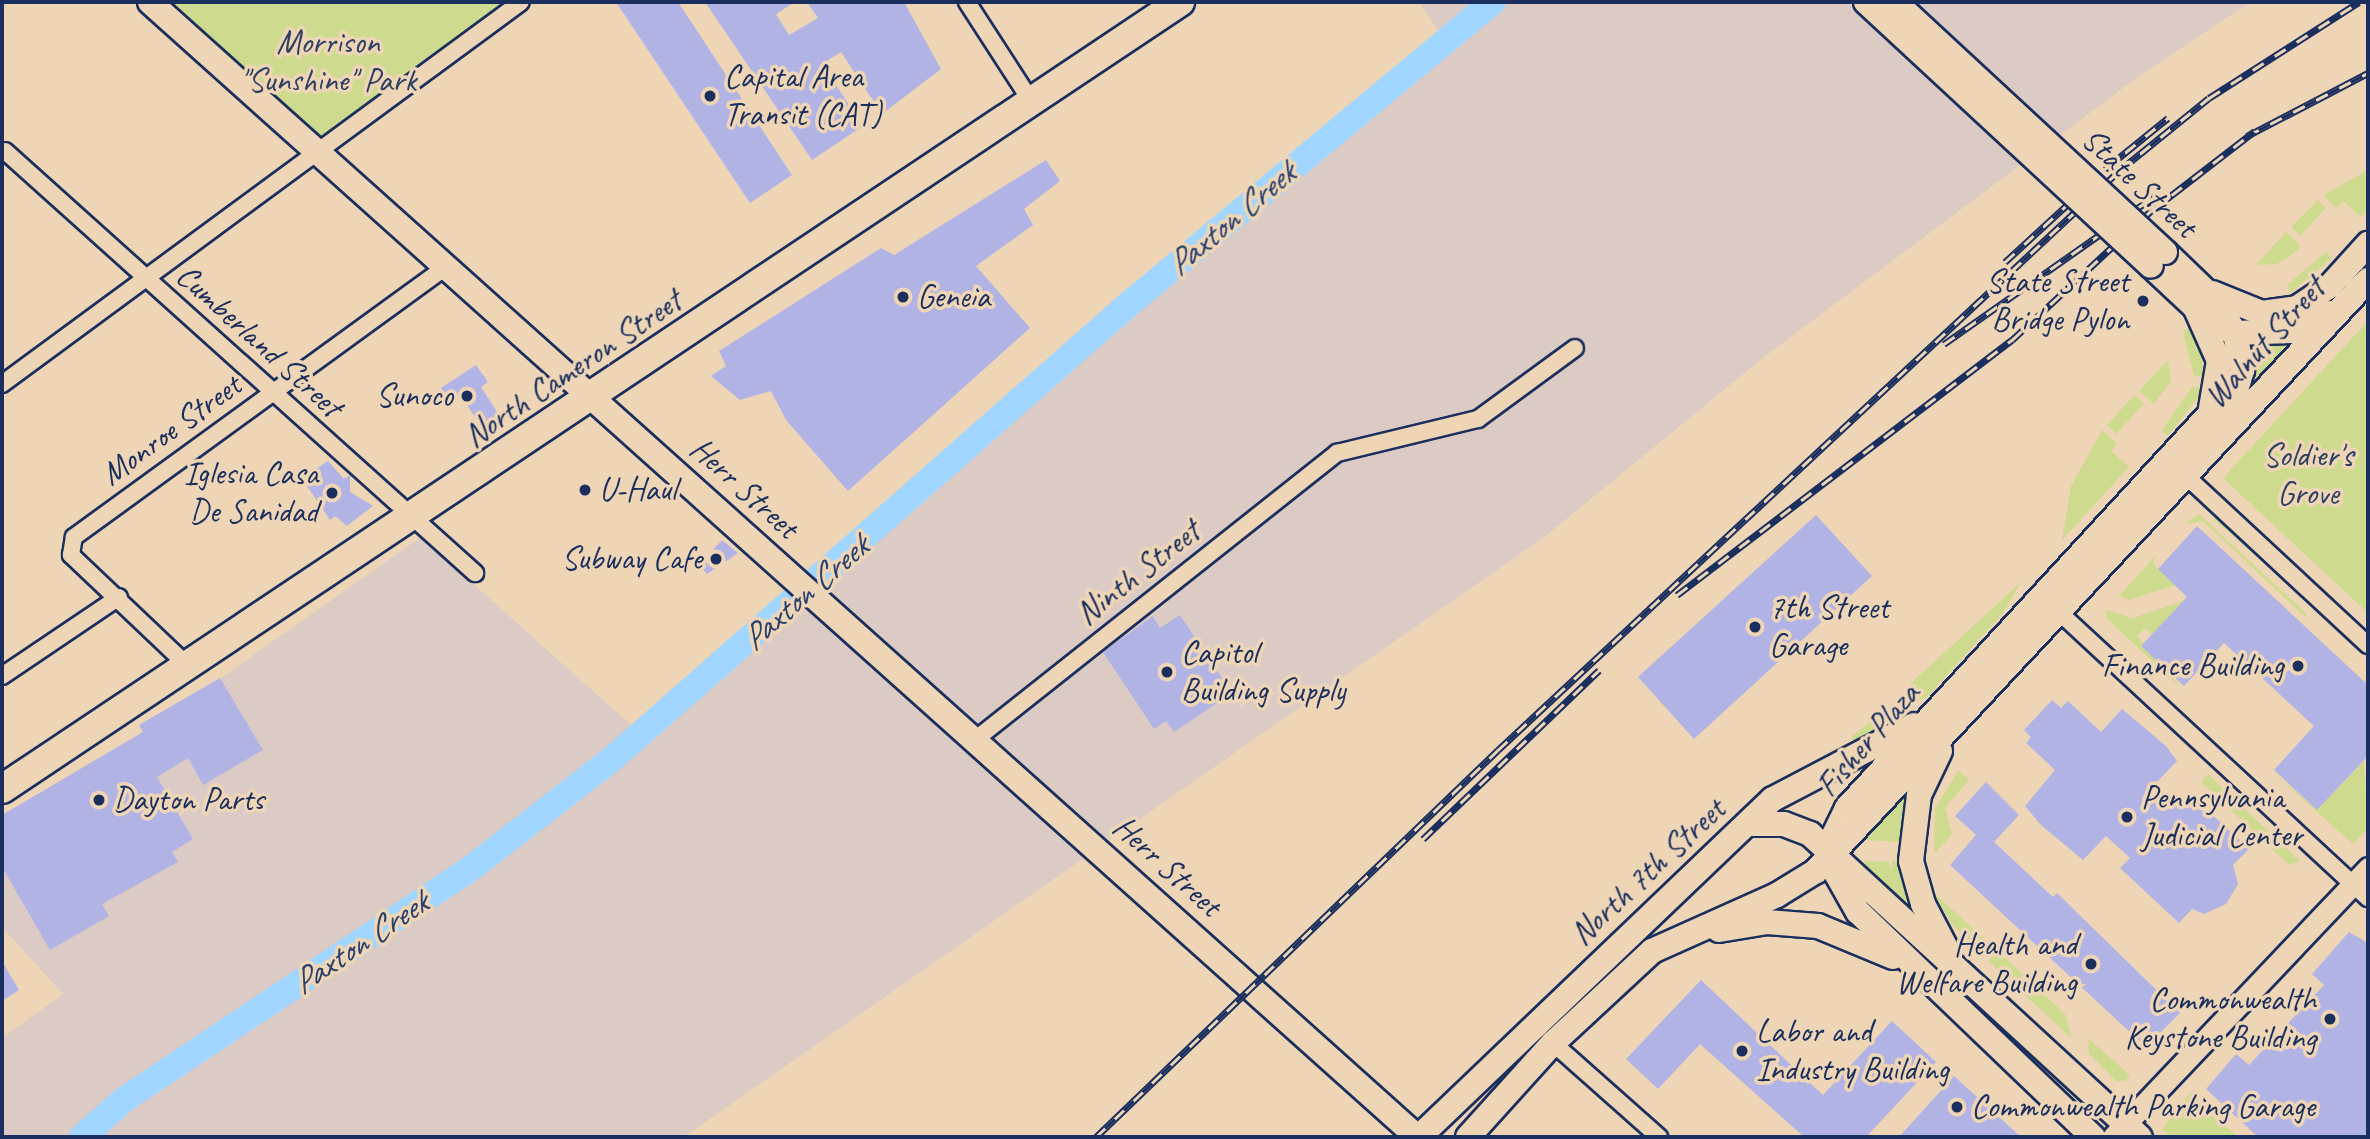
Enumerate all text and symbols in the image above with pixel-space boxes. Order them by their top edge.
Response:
park label: Morrison "Sunshine" Park [240,23,416,101]
place label: Capital Area Transit (CAT) [724,57,882,135]
marker: Capital Area Transit (CAT) [702,88,718,104]
street label: State Street [2073,120,2205,246]
water label: Paxton Creek [1158,153,1304,285]
street label: Cumberland Street [168,256,350,426]
place label: State Street Bridge Pylon [1985,262,2129,340]
street label: Walnut Street [2196,270,2334,416]
place label: Geneia [917,277,990,317]
street label: North Cameron Street [456,281,690,457]
marker: Geneia [895,289,911,305]
marker: State Street Bridge Pylon [2135,293,2151,309]
street label: Monroe Street [93,366,249,494]
place label: Sunoco [376,376,453,416]
marker: Sunoco [459,388,475,404]
street label: Herr Street [681,429,807,547]
park label: Soldier's Grove [2263,436,2353,514]
place label: Iglesia Casa De Sanidad [184,454,318,532]
place label: U-Haul [599,470,676,510]
marker: U-Haul [577,482,593,498]
marker: Iglesia Casa De Sanidad [324,485,340,501]
street label: Ninth Street [1068,512,1208,634]
water label: Paxton Creek [733,526,877,660]
place label: Subway Cafe [561,539,702,579]
marker: Subway Cafe [708,551,724,567]
place label: 7th Street Garage [1769,588,1890,666]
marker: 7th Street Garage [1747,619,1763,635]
place label: Capitol Building Supply [1181,633,1345,711]
place label: Finance Building [2102,646,2284,686]
marker: Finance Building [2290,658,2306,674]
marker: Capitol Building Supply [1159,664,1175,680]
street label: Fisher Plaza [1808,675,1928,805]
place label: Pennsylvania Judicial Center [2141,778,2302,856]
place label: Dayton Parts [113,780,265,820]
street label: North 7th Street [1562,790,1734,954]
marker: Dayton Parts [91,792,107,808]
street label: Herr Street [1104,807,1230,925]
marker: Pennsylvania Judicial Center [2119,809,2135,825]
water label: Paxton Creek [284,882,436,1004]
place label: Health and Welfare Building [1896,925,2077,1003]
marker: Health and Welfare Building [2083,956,2099,972]
place label: Commonwealth Keystone Building [2125,980,2316,1058]
marker: Commonwealth Keystone Building [2322,1011,2338,1027]
place label: Labor and Industry Building [1756,1012,1949,1090]
marker: Labor and Industry Building [1734,1043,1750,1059]
place label: Commonwealth Parking Garage [1971,1087,2317,1127]
marker: Commonwealth Parking Garage [1949,1099,1965,1115]

